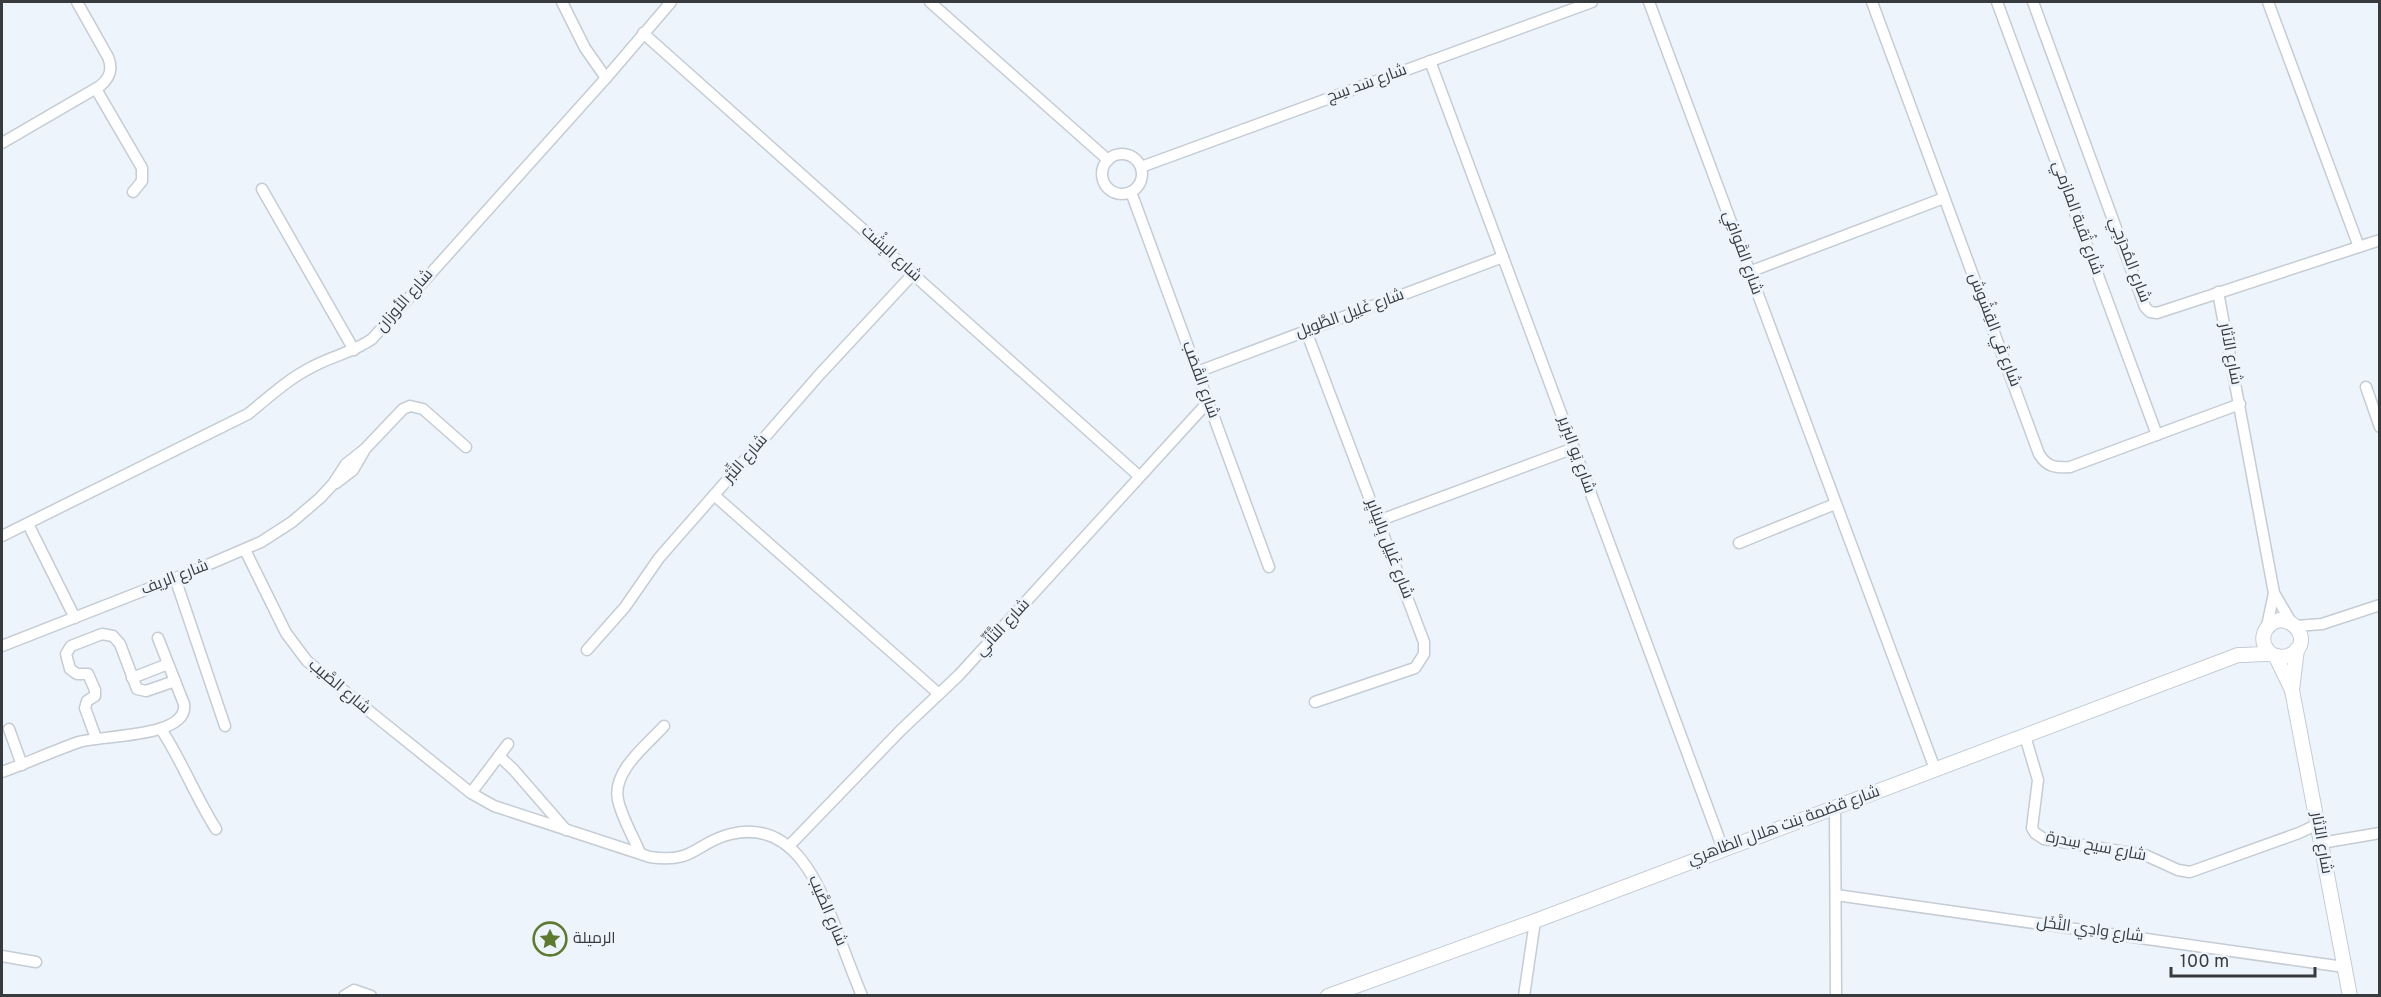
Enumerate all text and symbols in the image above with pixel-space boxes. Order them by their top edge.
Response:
street label: شارع سَد سِج [1324,60,1410,108]
street label: شارع ثُقبة المازمي [2045,157,2110,278]
street label: شارع القَوافِي [1716,208,1766,298]
street label: شارع المُدرَجِي [2102,214,2154,306]
street label: شارع البِشْت [856,219,928,287]
street label: شارع الأوزان [372,265,438,337]
street label: شارع فَي القِشُوش [1961,269,2028,391]
street label: شارع غَلِيل الطَّويل [1293,285,1407,343]
street label: شارع الآثار [2214,320,2246,387]
street label: شارع القَصَب [1177,339,1223,421]
street label: شارع يَو البِرَير [1552,413,1599,496]
street label: شارع التِّبْر [717,429,772,488]
street label: شارع غَلِيل بِاليِنايِر [1360,495,1417,602]
street label: شارع الريف [138,556,212,600]
street label: شارع التَّأنِّي [970,593,1036,662]
street label: شارع الصَّيب [304,655,374,719]
street label: شارع قضمة بنت هلال الظاهري [1685,782,1883,872]
street label: شارع الآثار [2306,809,2336,876]
street label: شارع سيح سِدرة [2044,827,2148,867]
street label: شارع الصَّيب [803,873,851,949]
street label: شارع وادِي النَّخَل [2035,911,2145,949]
place icon: الرميلة [532,921,568,957]
place label: الرميلة [573,929,616,949]
scale bar [2171,940,2315,978]
text: 100 m [2180,951,2229,974]

